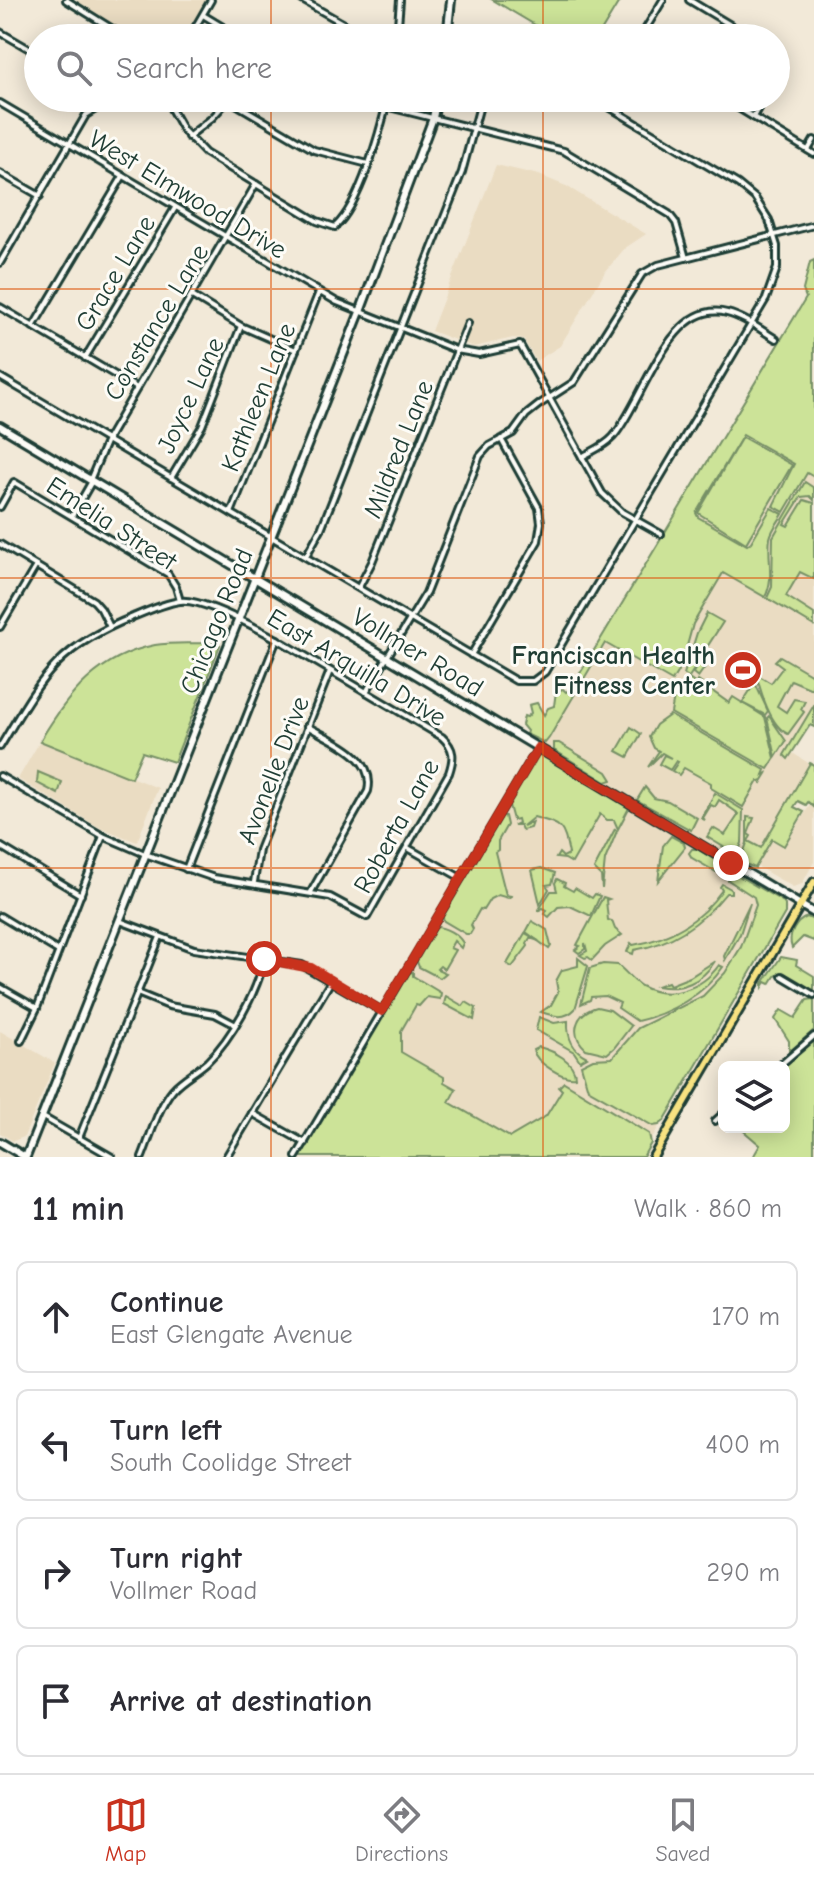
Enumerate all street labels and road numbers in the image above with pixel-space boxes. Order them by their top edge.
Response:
street label: West Elmwood Drive [83,124,291,266]
street label: Grace Lane [70,210,162,337]
street label: Constance Lane [98,239,215,406]
street label: Kathleen Lane [216,319,302,476]
street label: Joyce Lane [151,333,231,458]
street label: Mildred Lane [358,376,440,523]
street label: Emelia Street [41,471,183,578]
street label: Chicago Road [174,544,260,698]
street label: Vollmer Road [347,602,488,704]
street label: East Arquilla Drive [262,603,451,733]
street label: Avonelle Drive [232,692,316,848]
street label: Roberta Lane [348,754,446,899]

